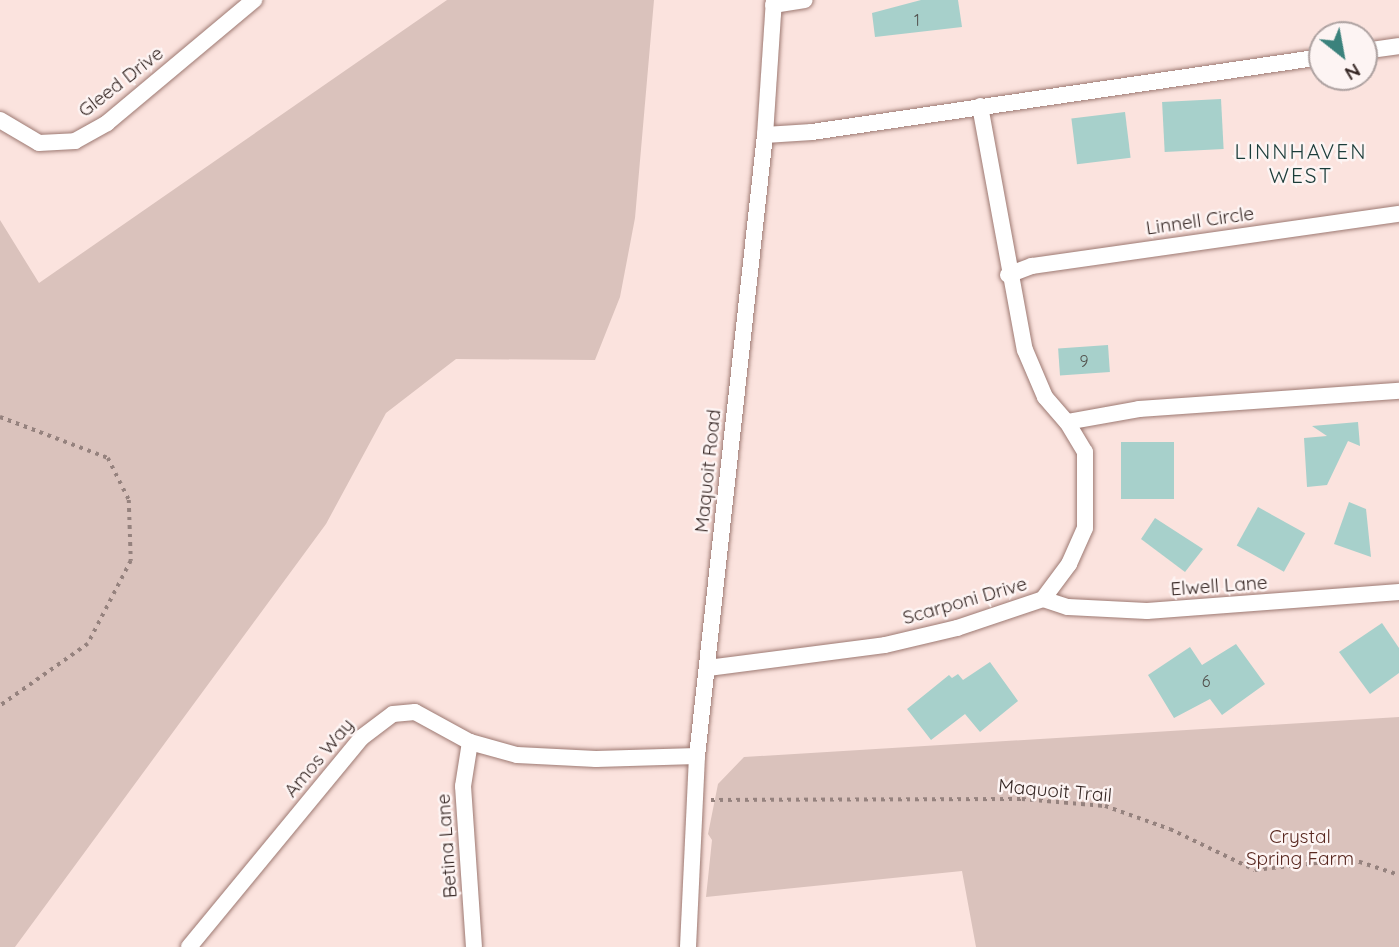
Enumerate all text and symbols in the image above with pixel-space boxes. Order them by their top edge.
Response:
house number: 1 [914,10,920,30]
north arrow [1308,21,1378,91]
street label: Gleed Drive [74,42,168,122]
text: N [1341,58,1365,86]
district label: LINNHAVEN WEST [1236,138,1366,188]
street label: Linnell Circle [1144,202,1256,240]
house number: 9 [1080,351,1088,371]
street label: Maquoit Road [690,408,726,534]
street label: Elwell Lane [1170,571,1268,601]
street label: Scarponi Drive [900,572,1030,630]
house number: 6 [1202,671,1210,691]
street label: Amos Way [280,714,358,802]
street label: Maquoit Trail [997,775,1113,807]
street label: Betina Lane [432,793,462,899]
park label: Crystal Spring Farm [1246,826,1354,870]

